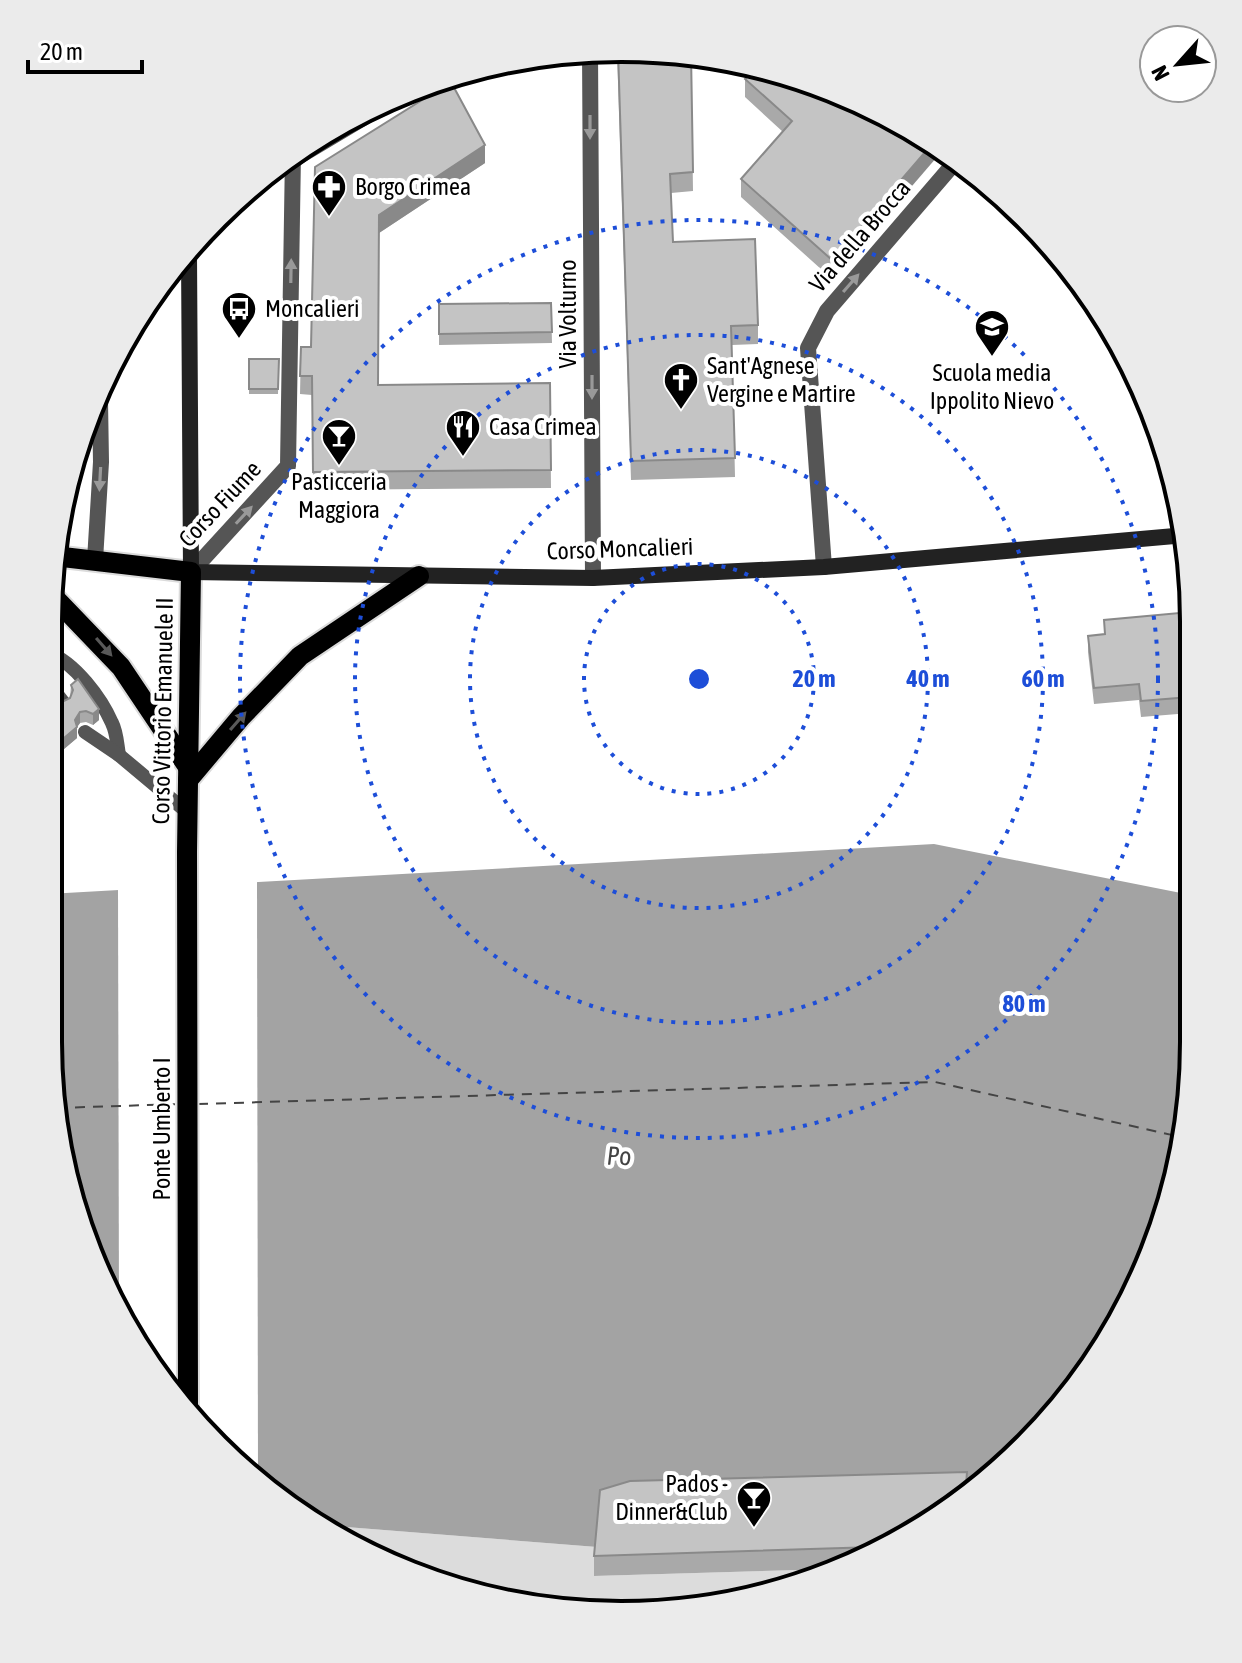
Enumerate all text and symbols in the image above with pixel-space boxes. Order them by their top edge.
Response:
scale bar [28,24,142,74]
north arrow [1138,24,1218,104]
text: 20 m [40,38,83,65]
text: N [1146,61,1175,85]
one-way arrow [584,115,596,140]
pharmacy icon: Borgo Crimea [310,168,348,218]
place label: Borgo Crimea [355,173,471,200]
street label: Via della Brocca [804,174,916,297]
one-way arrow [285,258,297,283]
street label: Via Volturno [554,260,581,368]
one-way arrow [841,274,859,293]
bus stop icon: Moncalieri [220,290,258,340]
place label: Moncalieri [265,295,359,322]
school or university icon: Scuola media Ippolito Nievo [973,308,1011,358]
place label: Sant'Agnese Vergine e Martire [707,352,856,407]
place label: Scuola media Ippolito Nievo [930,359,1054,414]
church icon: Sant'Agnese Vergine e Martire [662,361,700,411]
one-way arrow [586,375,598,400]
restaurant icon: Casa Crimea [444,408,482,458]
place label: Casa Crimea [489,413,597,440]
bar icon: Pasticceria Maggiora [320,417,358,467]
street label: Corso Fiume [173,455,266,552]
one-way arrow [94,467,107,492]
place label: Pasticceria Maggiora [291,468,387,523]
one-way arrow [235,505,253,524]
street label: Corso Moncalieri [546,532,694,565]
street label: Corso Vittorio Emanuele II [147,597,178,825]
one-way arrow [95,637,112,657]
centre of rings [685,665,713,693]
text: 20 m [792,665,836,692]
text: 40 m [905,665,950,692]
text: 60 m [1021,665,1065,692]
one-way arrow [229,711,246,731]
text: 80 m [1002,990,1046,1017]
street label: Ponte Umberto I [148,1057,175,1201]
water label: Po [606,1141,632,1171]
place label: Pados - Dinner&Club [615,1470,728,1525]
bar icon: Pados - Dinner&Club [735,1479,773,1529]

